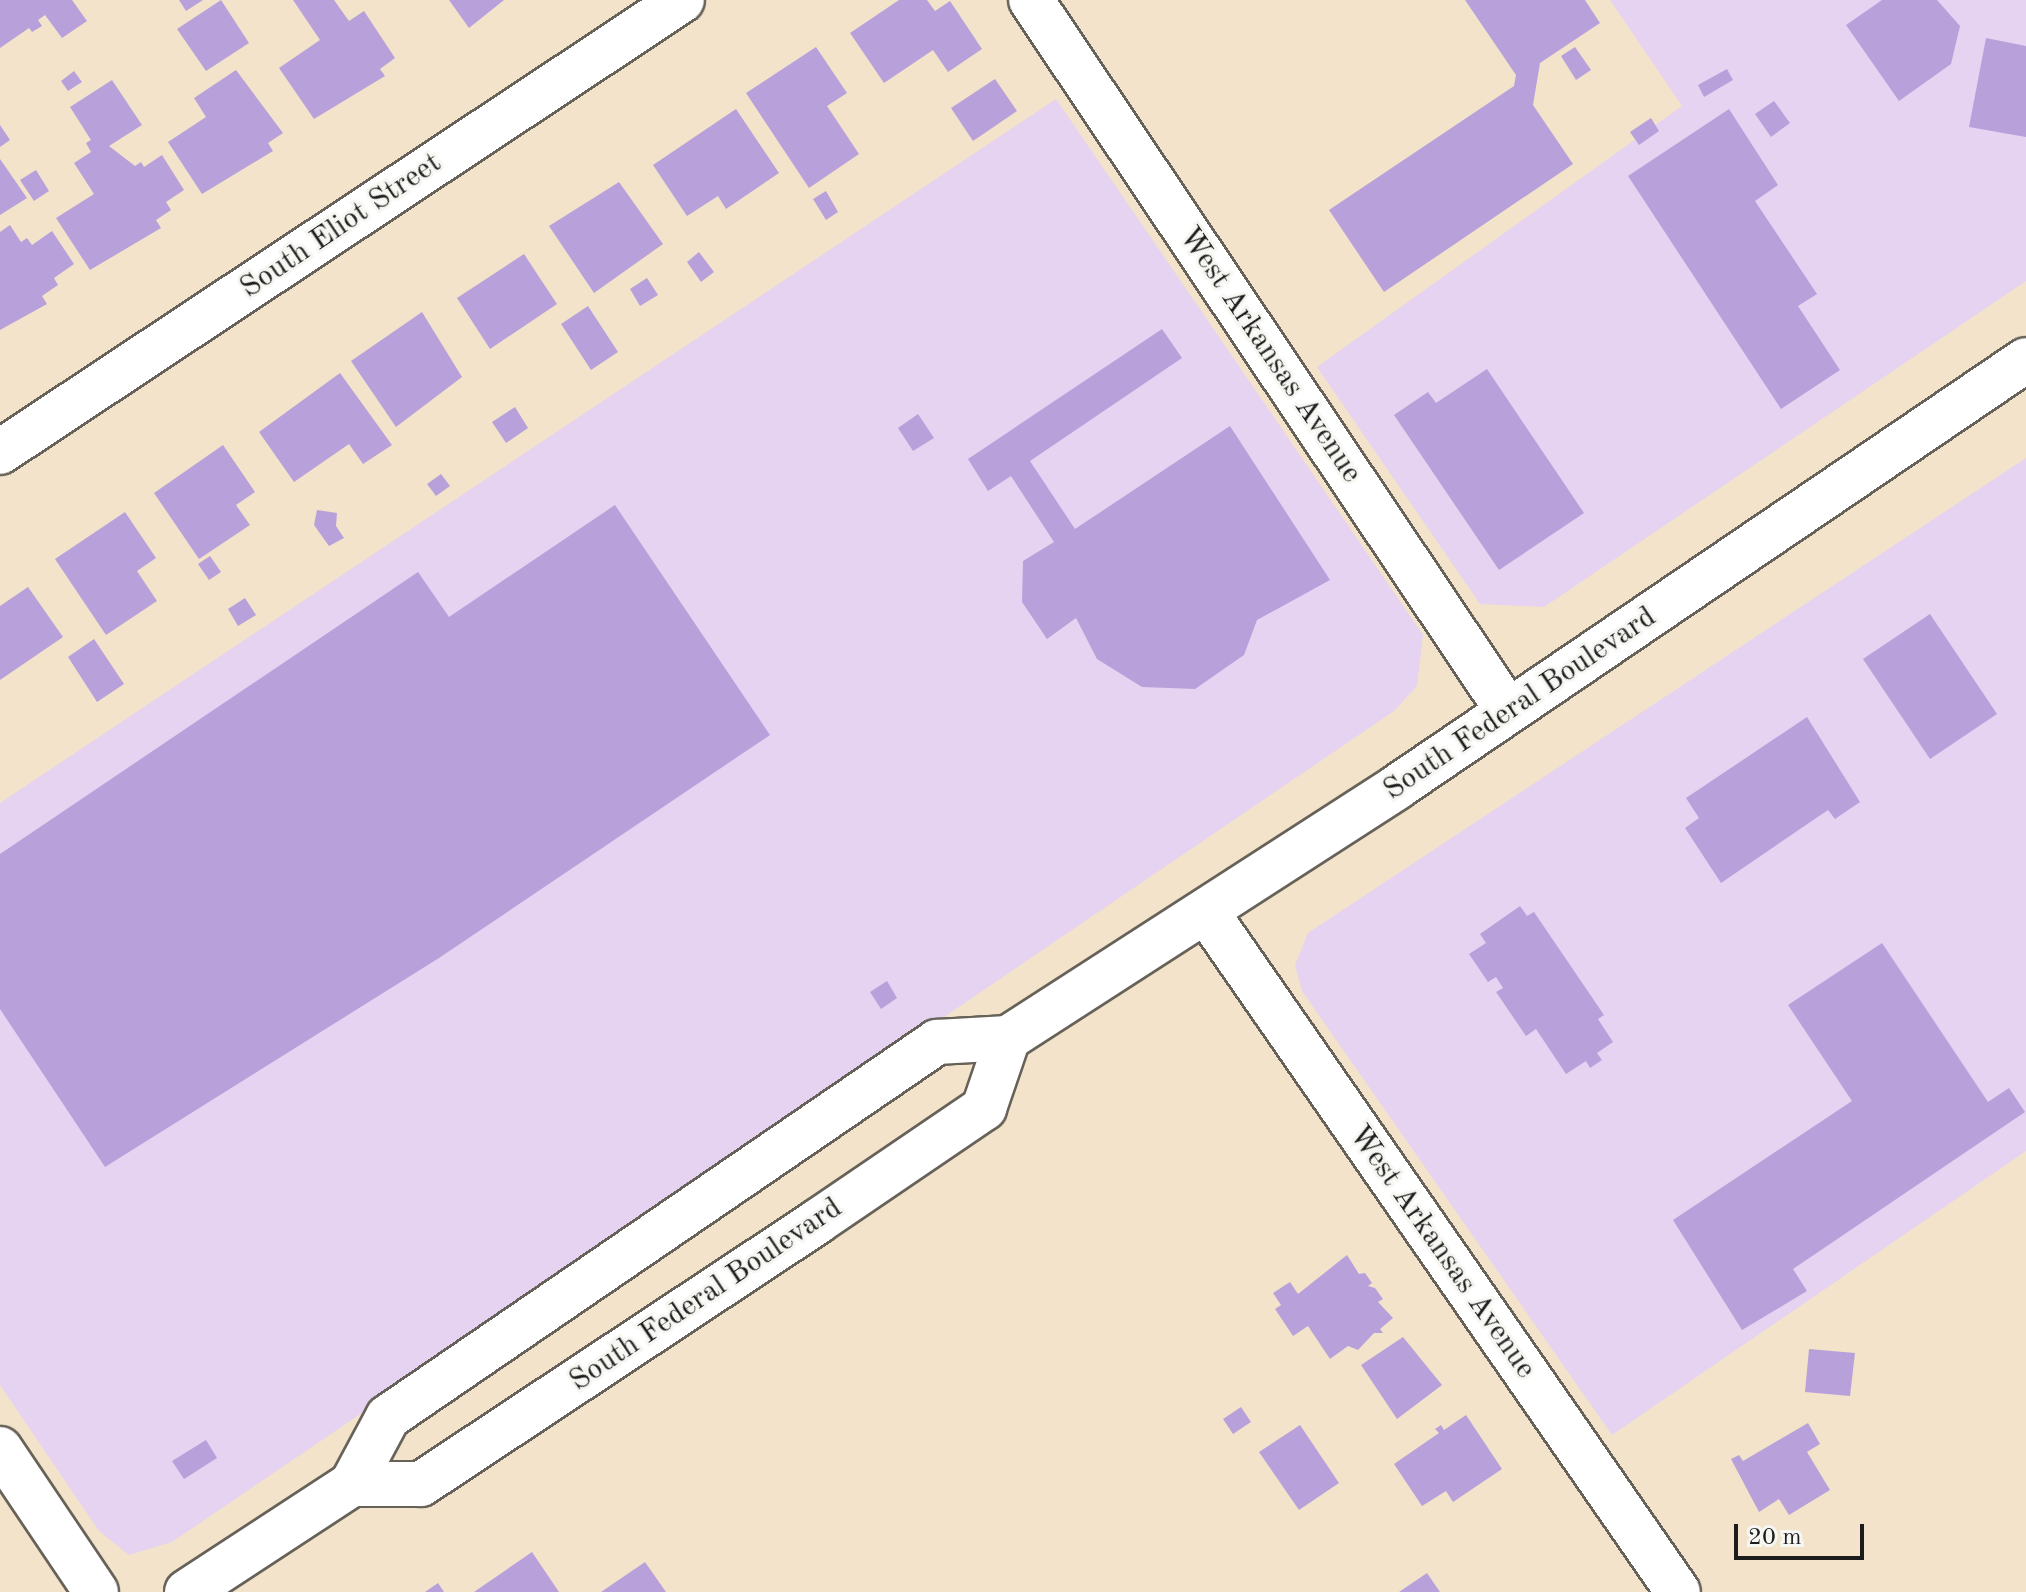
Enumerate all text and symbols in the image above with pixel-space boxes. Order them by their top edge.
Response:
street label: South Eliot Street [234,145,448,307]
street label: West Arkansas Avenue [1171,220,1369,490]
street label: South Federal Boulevard [1377,599,1663,809]
street label: West Arkansas Avenue [1341,1118,1543,1386]
street label: South Federal Boulevard [563,1190,849,1400]
scale bar [1738,1508,1868,1558]
text: 20 m [1748,1526,1802,1550]

